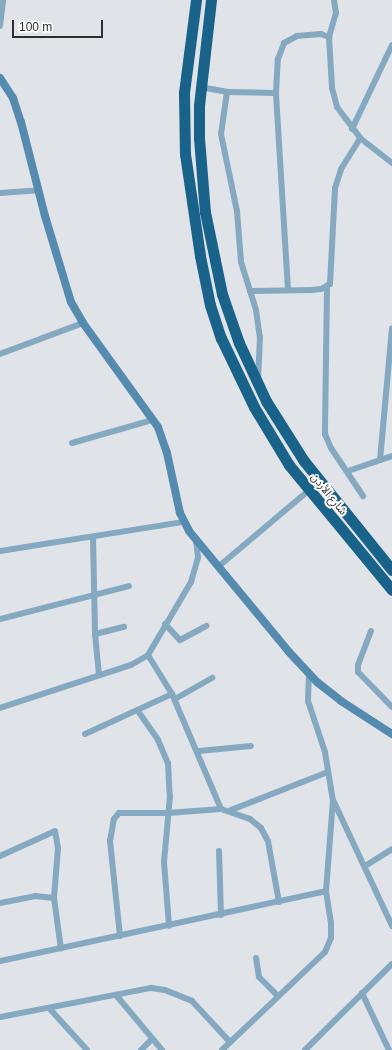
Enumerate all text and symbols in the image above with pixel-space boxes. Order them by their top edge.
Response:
scale bar [14,12,105,38]
text: 100 m [19,20,52,34]
street label: شارع الأردن [308,470,350,518]

